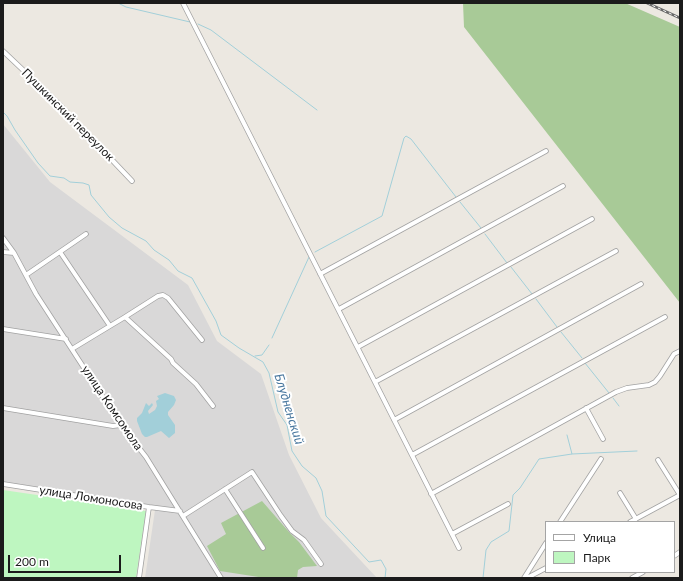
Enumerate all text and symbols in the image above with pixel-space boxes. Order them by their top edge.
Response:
street label: Пушкинский переулок [19,66,117,164]
street label: улица Комсомола [78,363,146,453]
water label: Блудненский [271,372,307,446]
street label: улица Ломоносова [38,483,144,513]
legend [545,521,675,573]
text: Улица [583,530,616,545]
scale bar [10,547,123,573]
text: Парк [583,550,611,565]
text: 200 m [15,554,49,569]

